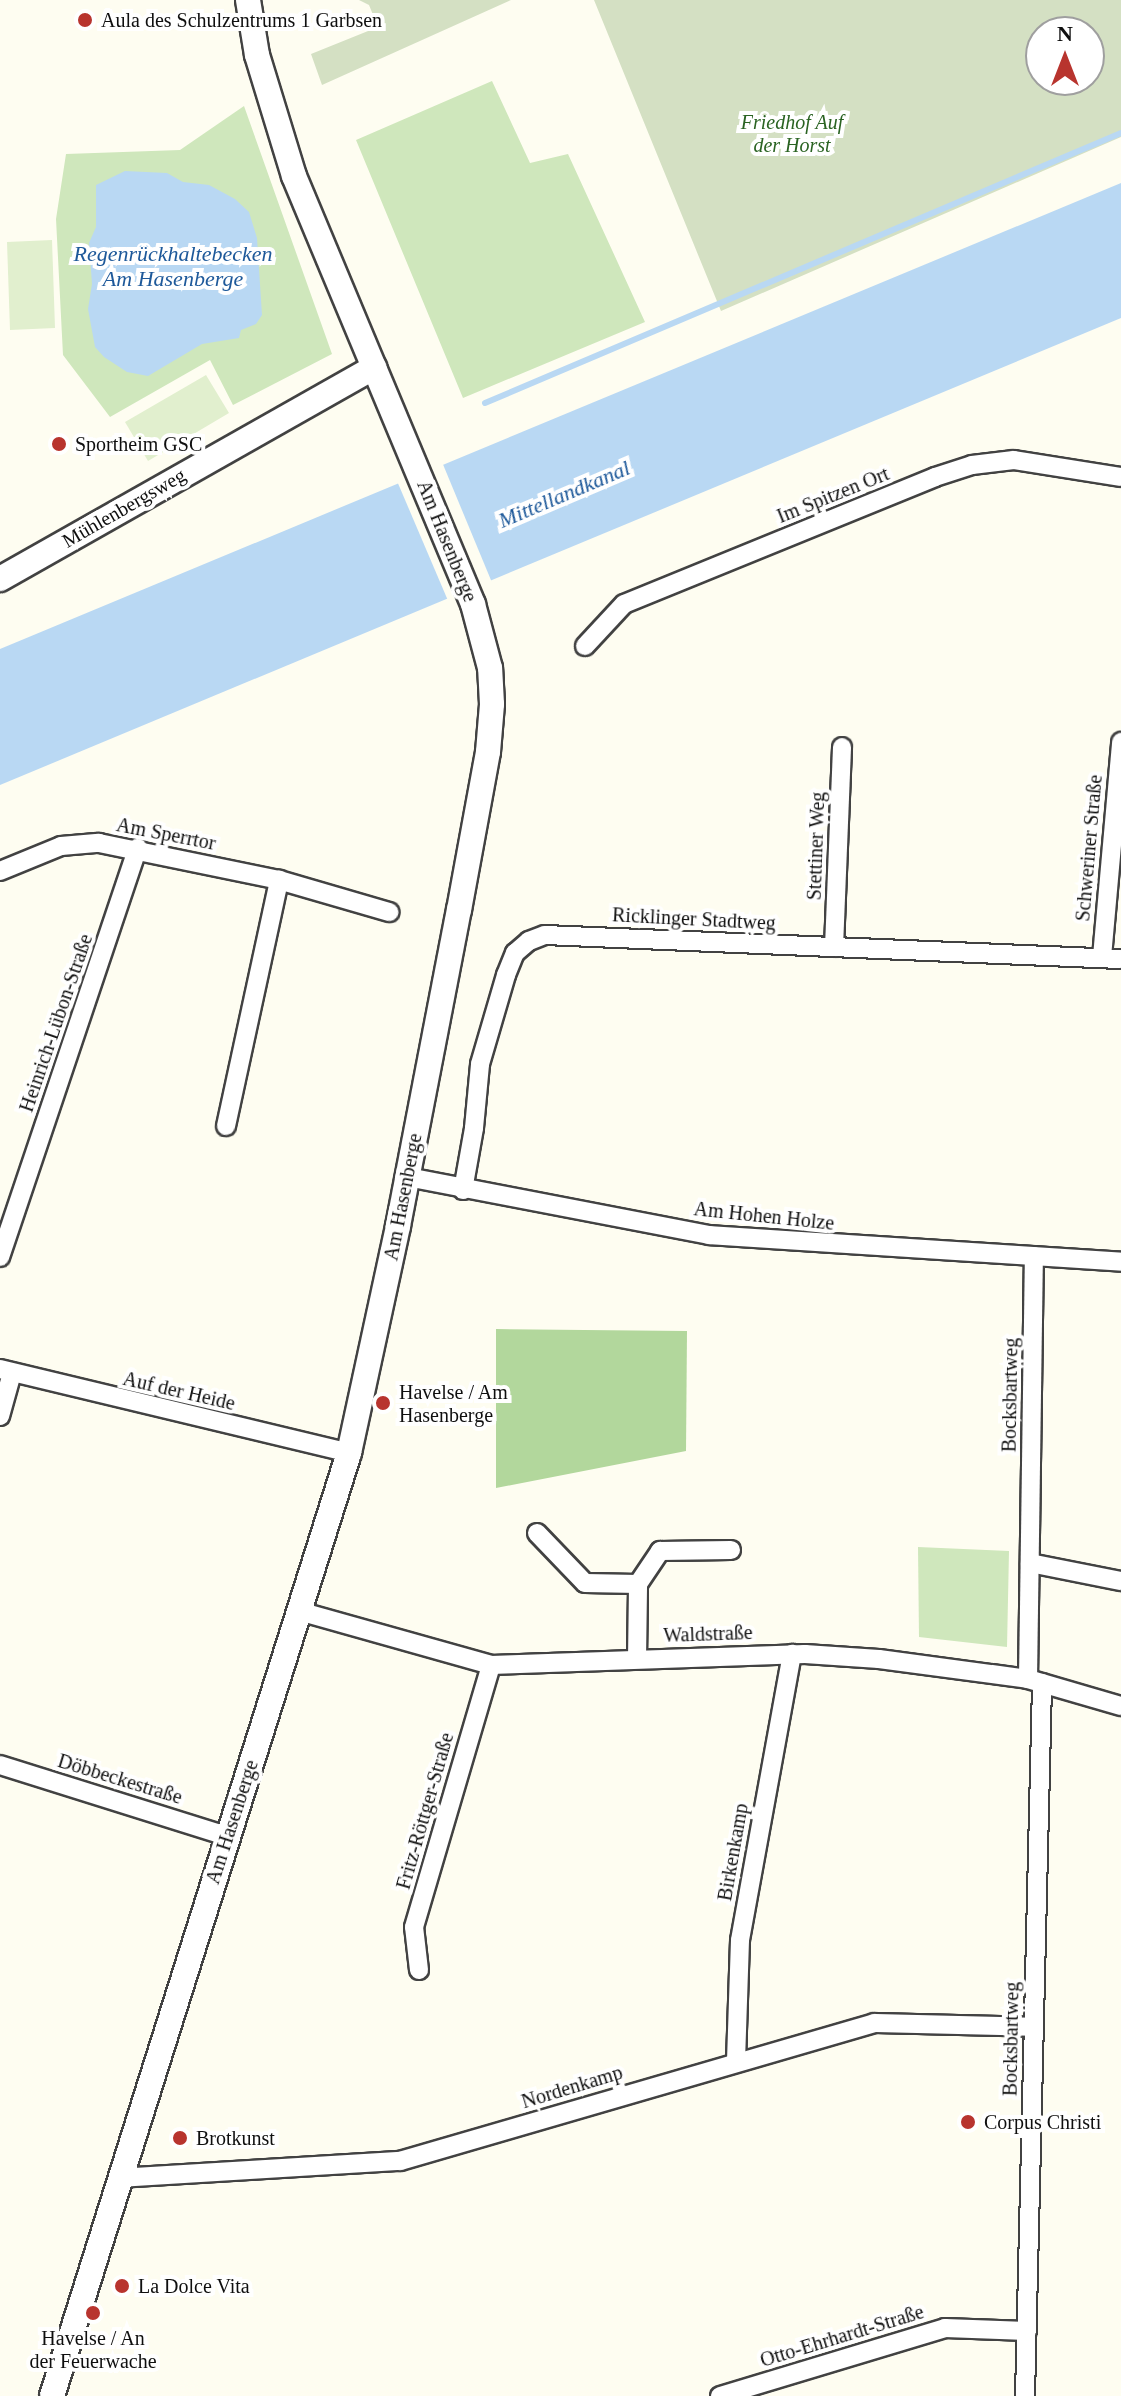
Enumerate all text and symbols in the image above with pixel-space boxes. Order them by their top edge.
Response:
place label: Aula des Schulzentrums 1 Garbsen [101,8,382,32]
marker: Aula des Schulzentrums 1 Garbsen [76,11,94,29]
north arrow [1025,16,1105,96]
text: N [1057,21,1073,46]
park label: Friedhof Auf der Horst [741,111,843,158]
water label: Regenrückhaltebecken Am Hasenberge [73,240,273,292]
place label: Sportheim GSC [75,432,202,456]
marker: Sportheim GSC [50,435,68,453]
water label: Mittellandkanal [494,454,634,534]
street label: Im Spitzen Ort [773,462,893,528]
street label: Mühlenbergsweg [58,463,190,553]
street label: Am Hasenberge [412,477,482,605]
street label: Schweriner Straße [1071,774,1107,922]
street label: Stettiner Weg [802,791,830,901]
street label: Am Sperrtor [114,813,218,855]
street label: Ricklinger Stadtweg [612,903,776,935]
street label: Heinrich-Lübon-Straße [14,931,98,1115]
street label: Am Hasenberge [379,1131,427,1263]
street label: Am Hohen Holze [693,1197,835,1235]
street label: Bocksbartweg [997,1338,1023,1452]
street label: Auf der Heide [121,1366,237,1416]
place label: Havelse / Am Hasenberge [399,1380,509,1427]
marker: Havelse / Am Hasenberge [374,1394,392,1412]
street label: Waldstraße [663,1620,753,1648]
street label: Fritz-Röttger-Straße [391,1730,459,1892]
street label: Döbbeckestraße [55,1749,185,1809]
street label: Am Hasenberge [201,1757,263,1887]
street label: Birkenkamp [713,1801,753,1903]
street label: Bocksbartweg [998,1982,1024,2096]
street label: Nordenkamp [519,2060,625,2114]
place label: Corpus Christi [984,2110,1101,2134]
marker: Corpus Christi [959,2113,977,2131]
place label: Brotkunst [196,2126,275,2150]
marker: Brotkunst [171,2129,189,2147]
place label: La Dolce Vita [138,2274,250,2298]
marker: La Dolce Vita [113,2277,131,2295]
street label: Otto-Ehrhardt-Straße [757,2300,927,2372]
marker: Havelse / An der Feuerwache [84,2304,102,2322]
place label: Havelse / An der Feuerwache [29,2326,157,2373]

